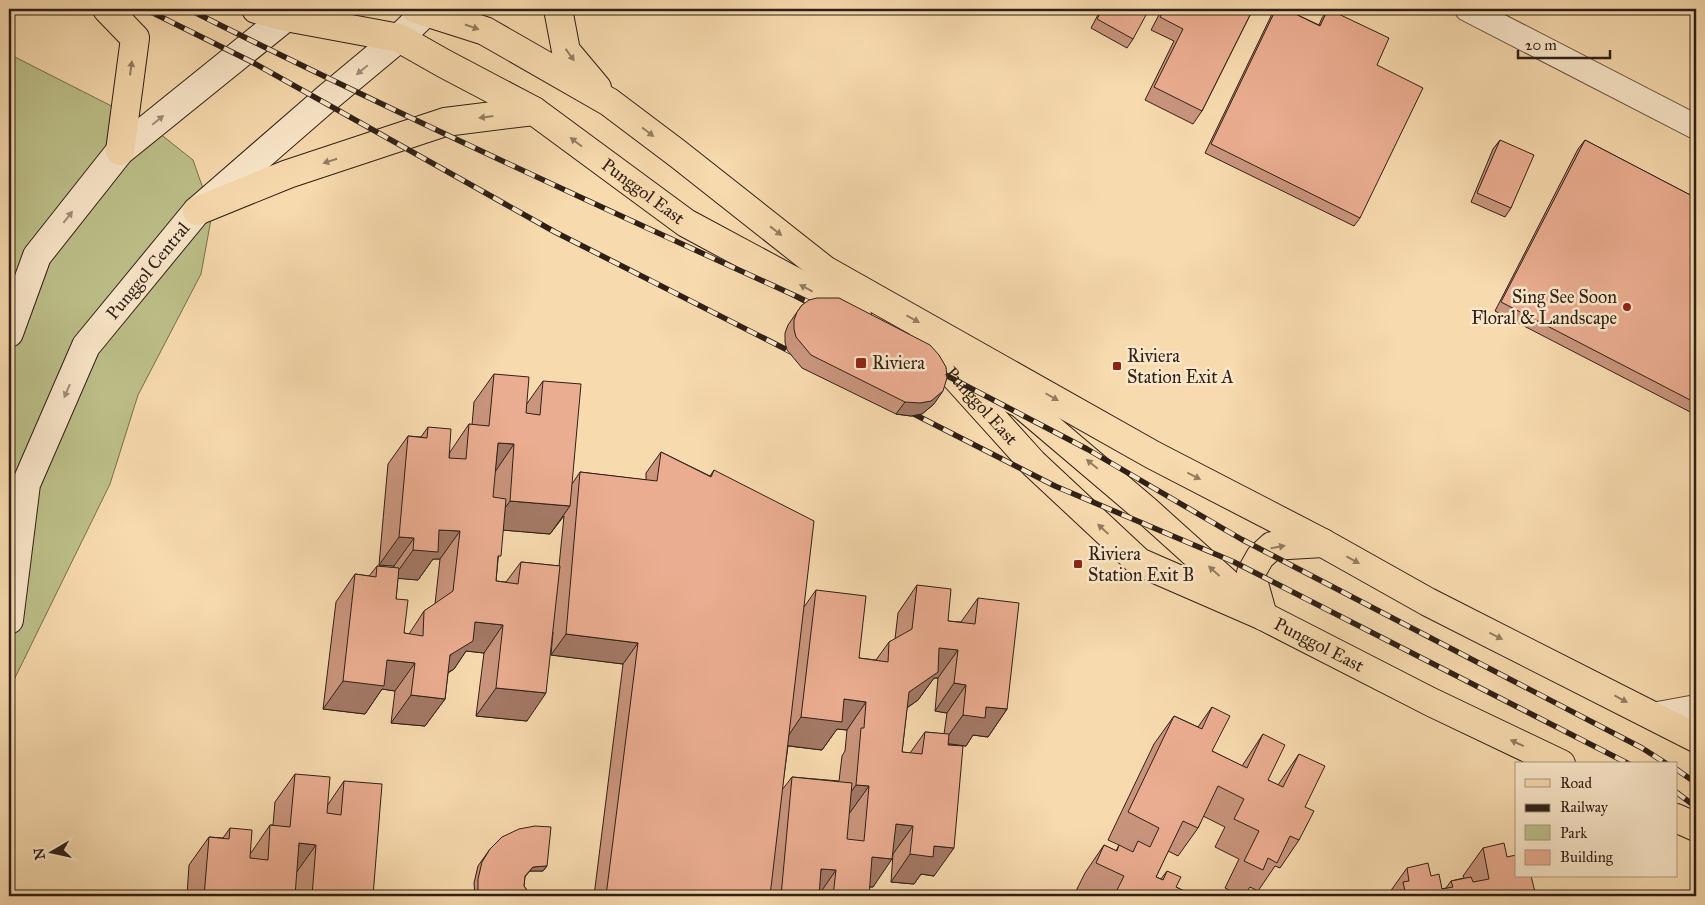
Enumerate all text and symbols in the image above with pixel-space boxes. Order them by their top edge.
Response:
one-way arrow [465,23,480,31]
scale bar [1518,28,1610,60]
text: 20 m [1525,36,1557,54]
one-way arrow [565,48,575,62]
one-way arrow [127,60,135,76]
one-way arrow [355,64,368,75]
one-way arrow [477,113,493,121]
one-way arrow [151,115,164,126]
one-way arrow [641,126,654,137]
one-way arrow [569,137,583,147]
street label: Punggol East [597,154,690,230]
one-way arrow [322,157,337,165]
one-way arrow [62,211,73,224]
street label: Punggol Central [101,218,194,324]
one-way arrow [769,226,782,237]
one-way arrow [798,284,813,292]
place label: Sing See Soon Floral & Landscape [1471,286,1617,329]
marker: Sing See Soon Floral & Landscape [1621,301,1633,313]
one-way arrow [905,315,920,323]
place label: Riviera Station Exit A [1127,345,1234,388]
place label: Riviera [872,352,925,374]
marker: Riviera [854,356,868,370]
marker: Riviera Station Exit A [1111,360,1123,372]
street label: Punggol East [941,362,1023,450]
one-way arrow [62,384,70,398]
one-way arrow [1044,393,1059,401]
one-way arrow [1086,458,1098,470]
one-way arrow [1186,472,1201,480]
one-way arrow [1098,523,1110,535]
place label: Riviera Station Exit B [1088,543,1194,586]
one-way arrow [1270,543,1286,551]
one-way arrow [1346,555,1360,564]
marker: Riviera Station Exit B [1072,558,1084,570]
one-way arrow [1208,565,1220,577]
street label: Punggol East [1270,613,1368,677]
one-way arrow [1489,632,1504,640]
one-way arrow [1614,695,1628,703]
one-way arrow [1510,739,1524,747]
legend [1515,762,1678,878]
text: Road [1560,774,1592,792]
text: Railway [1560,798,1609,816]
text: Park [1560,824,1587,842]
north arrow [28,828,78,878]
text: N [30,847,49,861]
text: Building [1560,848,1614,866]

